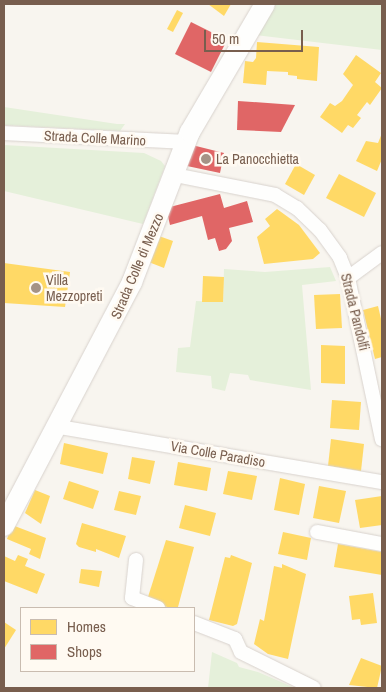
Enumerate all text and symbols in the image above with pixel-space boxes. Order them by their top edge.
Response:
scale bar [206,20,305,52]
text: 50 m [212,28,239,49]
street label: Strada Colle Marino [44,127,146,149]
place label: La Panocchietta [216,151,299,167]
marker: La Panocchietta [200,153,212,165]
street label: Strada Colle di Mezzo [107,211,167,321]
place label: Villa Mezzopreti [46,272,103,304]
street label: Strada Pandolfi [337,272,373,352]
marker: Villa Mezzopreti [30,282,42,294]
street label: Via Colle Paradiso [170,437,266,471]
legend [20,607,195,672]
text: Homes [67,616,106,637]
text: Shops [67,641,102,662]

